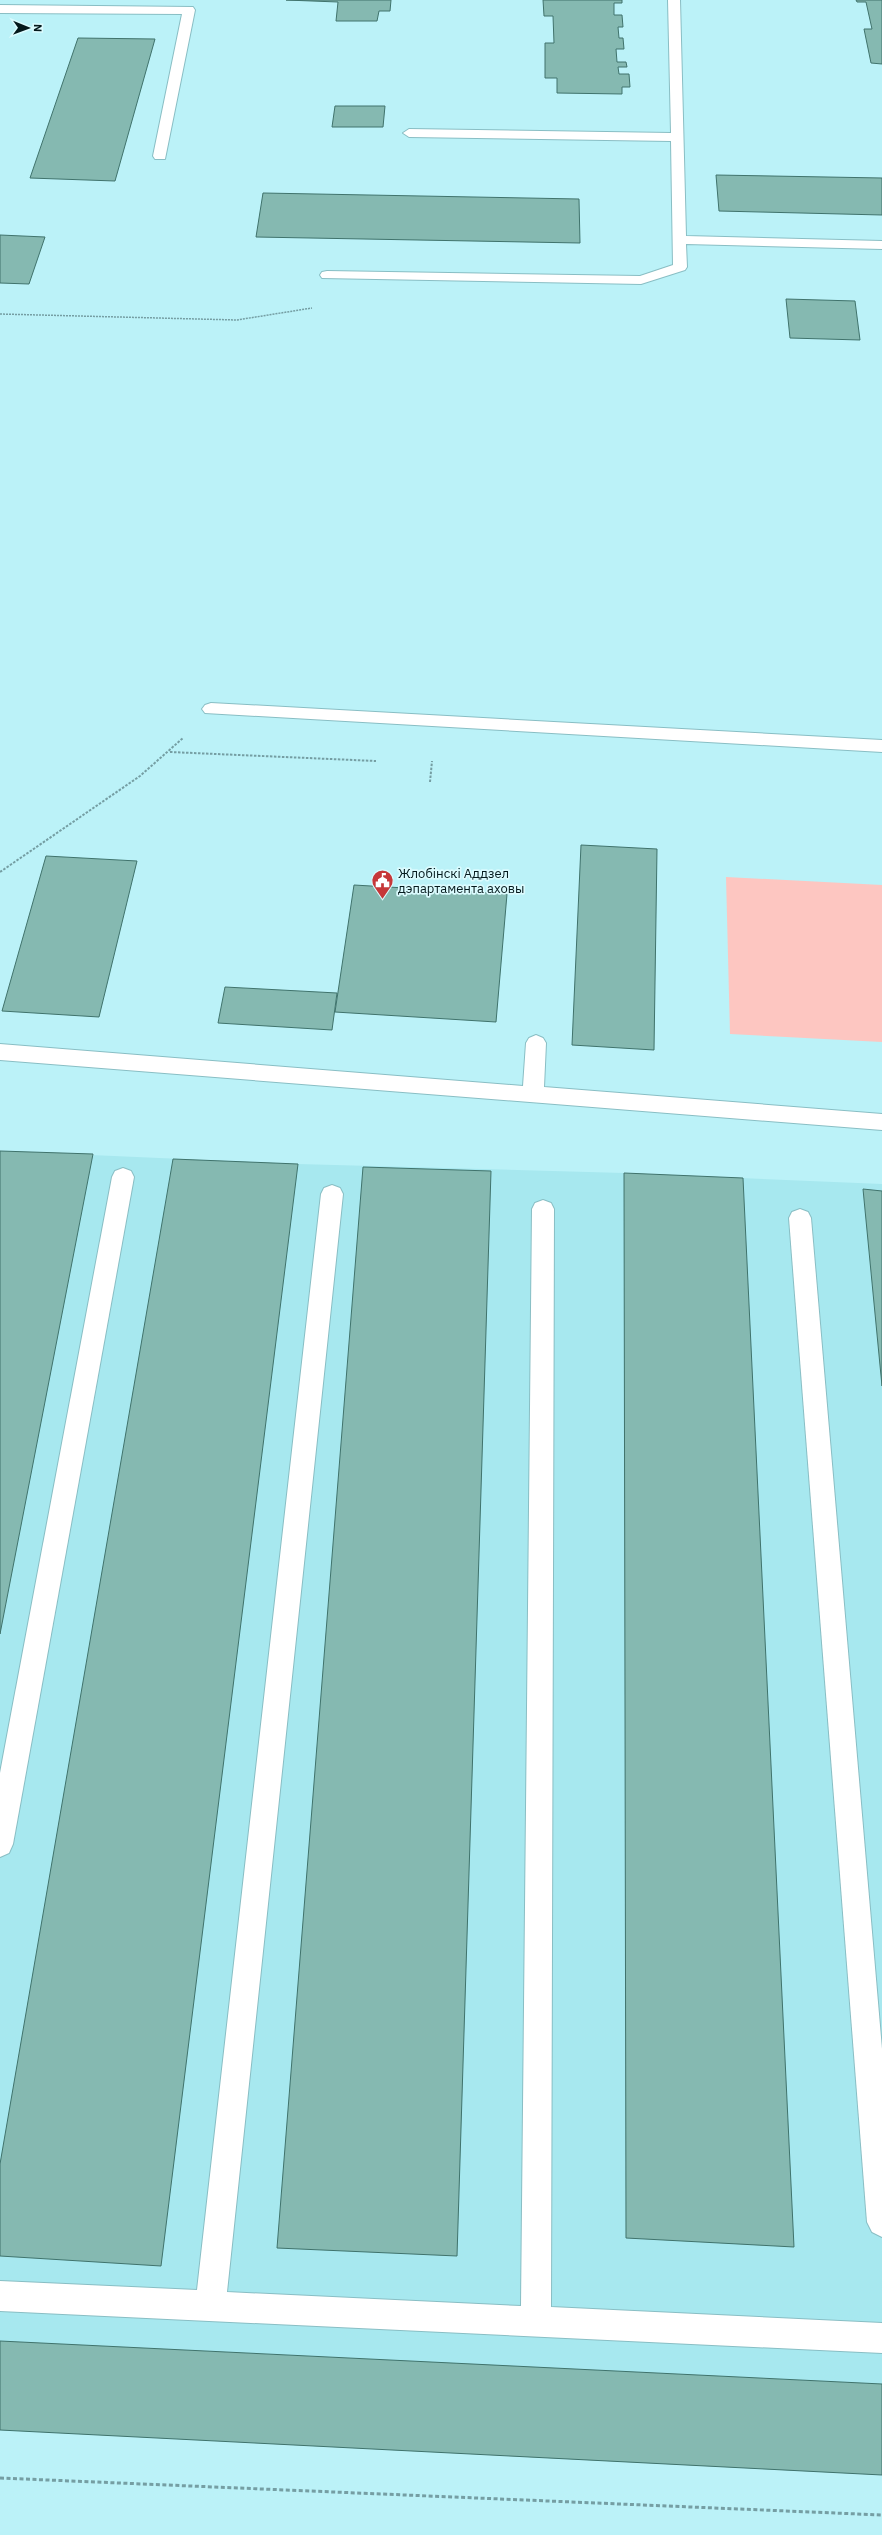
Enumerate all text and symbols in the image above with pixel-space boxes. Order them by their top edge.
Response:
north arrow [8,8,48,48]
text: N [31,24,45,32]
place label: Жлобінскі Аддзел дэпартамента аховы [398,865,524,897]
public building icon: Жлобінскі Аддзел дэпартамента аховы [370,867,396,900]

